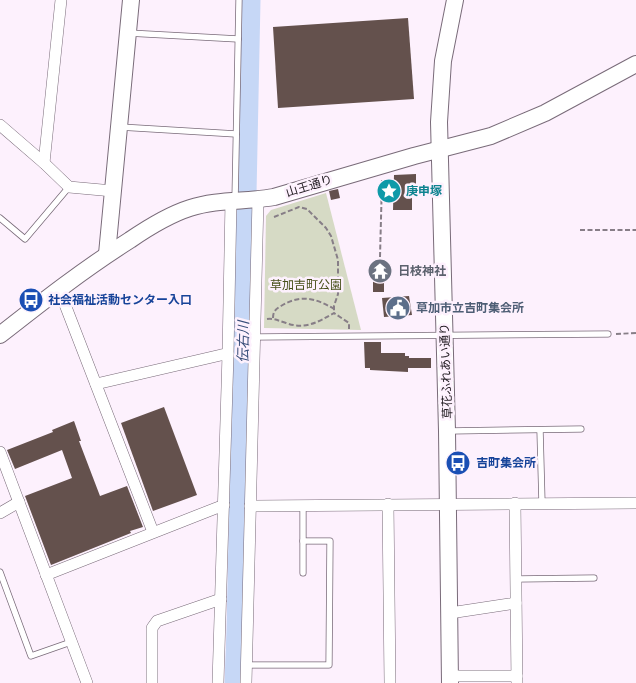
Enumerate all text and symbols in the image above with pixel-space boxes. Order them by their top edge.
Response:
street label: 山王通り [284,172,334,199]
place icon: 庚申塚 [376,178,402,204]
place label: 庚申塚 [406,184,442,197]
temple icon: 日枝神社 [367,258,393,284]
place label: 日枝神社 [398,264,446,277]
park label: 草加吉町公園 [270,278,342,291]
bus stop icon: 社会福祉活動センター入口 [18,287,44,313]
place label: 社会福祉活動センター入口 [48,293,192,306]
public building icon: 草加市立吉町集会所 [385,295,411,321]
place label: 草加市立吉町集会所 [416,301,524,314]
water label: 伝右川 [235,319,251,363]
street label: 草花ふれあい通り [437,323,454,419]
bus stop icon: 吉町集会所 [445,450,471,476]
place label: 吉町集会所 [476,456,536,469]

